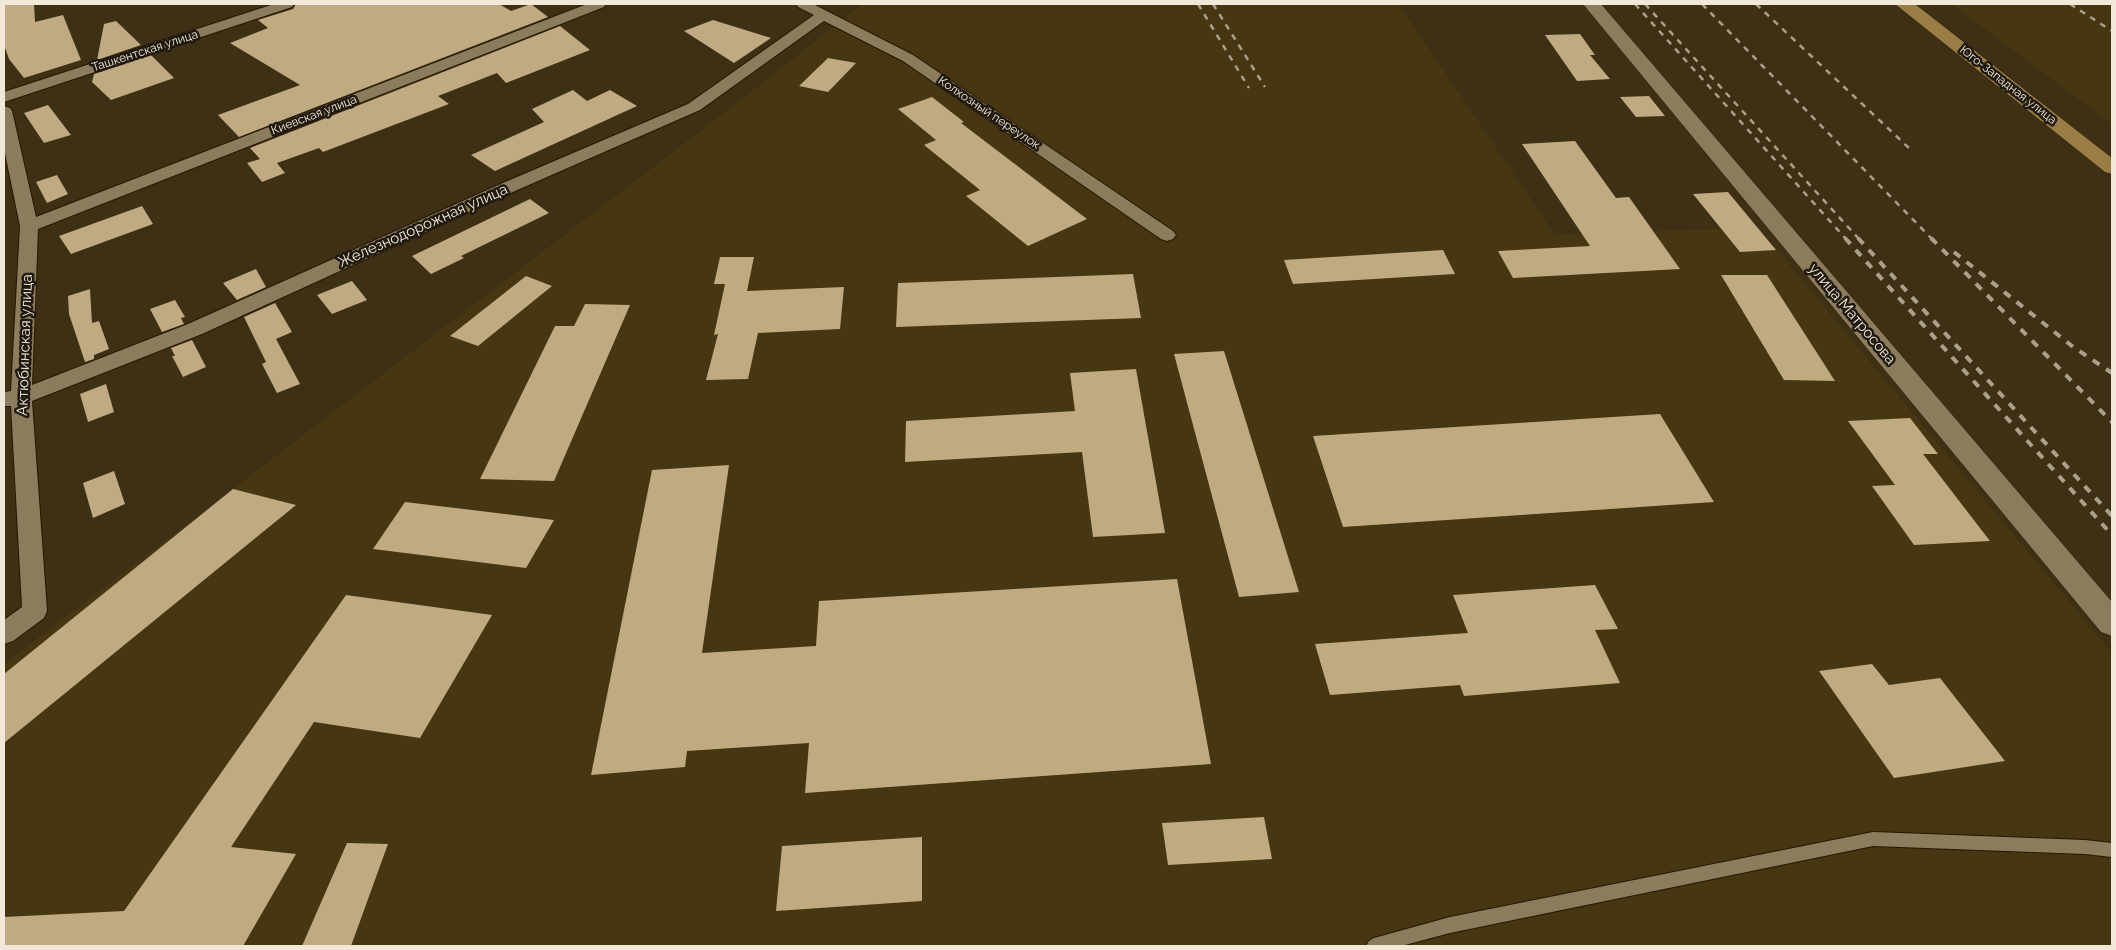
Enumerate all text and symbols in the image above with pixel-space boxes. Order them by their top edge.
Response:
street label: Ташкентская улица [90,27,200,75]
street label: Юго-Западная улица [1957,43,2059,127]
street label: Колхозный переулок [935,73,1043,153]
street label: Киевская улица [269,92,359,138]
street label: Железнодорожная улица [335,180,511,272]
street label: улица Матросова [1805,260,1899,368]
street label: Актюбинская улица [14,274,36,416]

